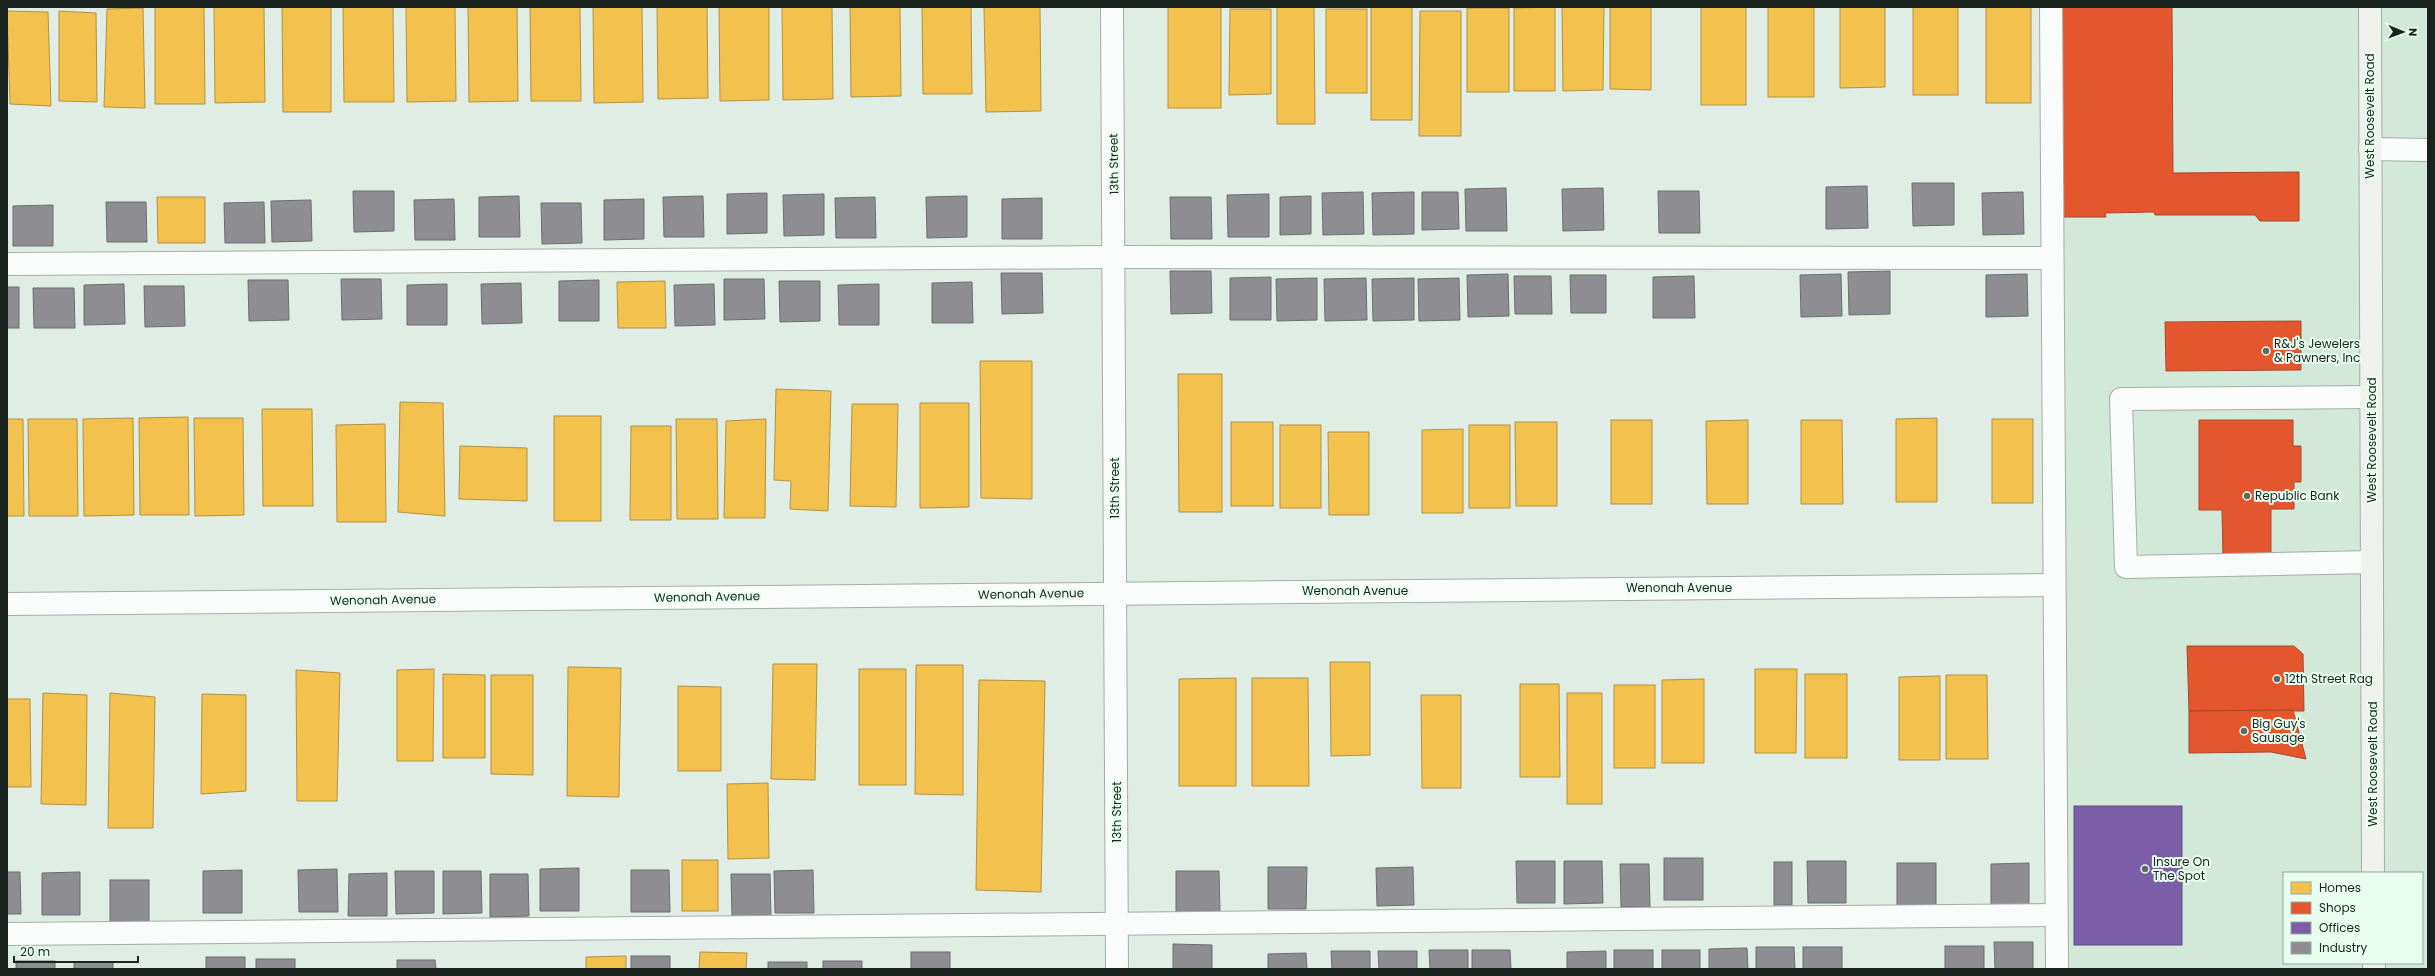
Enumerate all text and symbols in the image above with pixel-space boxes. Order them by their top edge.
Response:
north arrow [2383,12,2423,52]
text: N [2405,28,2421,36]
street label: West Roosevelt Road [2361,53,2378,179]
street label: 13th Street [1104,133,1123,195]
place label: R&J's Jewelers & Pawners, Inc [2274,335,2360,366]
marker: R&J's Jewelers & Pawners, Inc [2261,346,2271,356]
street label: West Roosevelt Road [2363,377,2380,503]
street label: 13th Street [1106,457,1123,519]
place label: Republic Bank [2255,487,2340,504]
marker: Republic Bank [2242,491,2252,501]
street label: Wenonah Avenue [1626,579,1732,596]
street label: Wenonah Avenue [1302,582,1408,599]
street label: Wenonah Avenue [978,584,1084,603]
street label: Wenonah Avenue [654,587,760,606]
street label: Wenonah Avenue [330,590,436,609]
place label: 12th Street Rag [2285,670,2373,687]
marker: 12th Street Rag [2272,674,2282,684]
street label: West Roosevelt Road [2364,701,2381,827]
place label: Big Guy's Sausage [2252,715,2306,746]
marker: Big Guy's Sausage [2239,726,2249,736]
street label: 13th Street [1108,781,1125,843]
place label: Insure On The Spot [2153,853,2210,884]
marker: Insure On The Spot [2140,864,2150,874]
legend [2283,872,2423,964]
text: Homes [2319,879,2361,896]
text: Shops [2319,899,2356,916]
text: Offices [2319,919,2360,936]
scale bar [14,938,138,964]
text: Industry [2319,939,2368,956]
text: 20 m [20,943,50,960]

